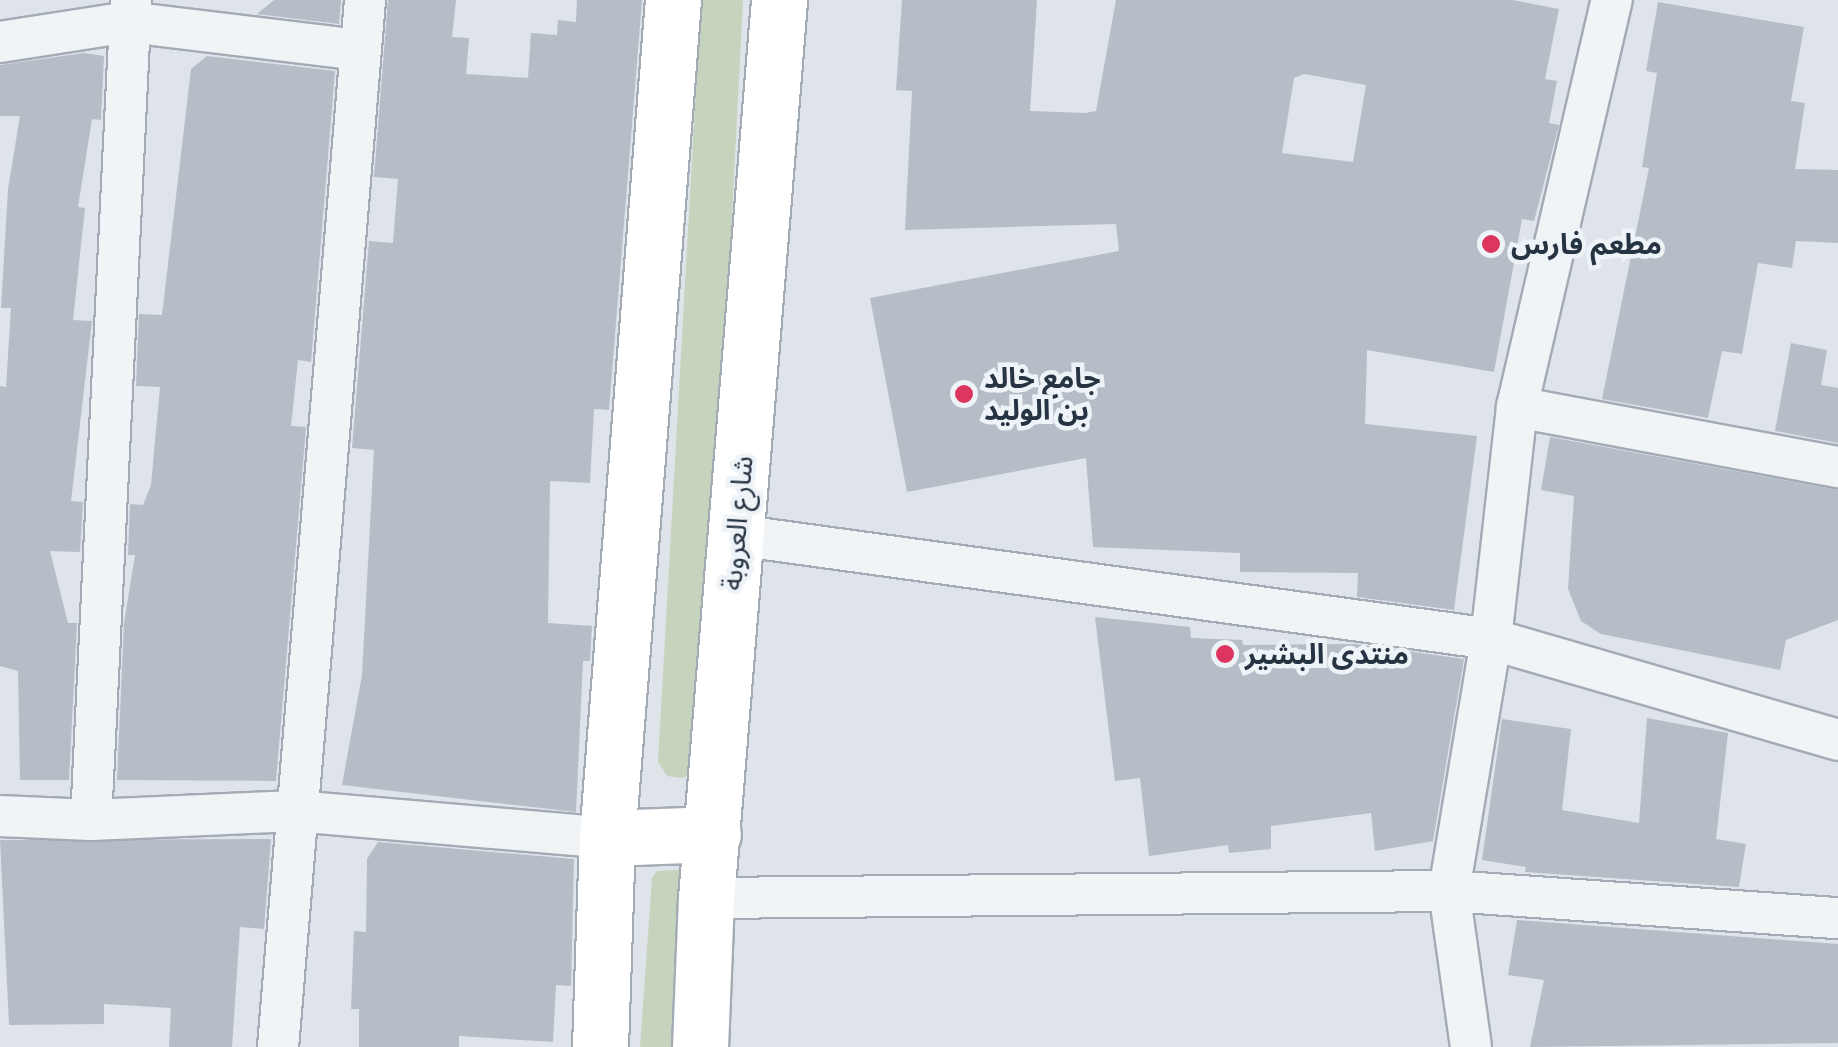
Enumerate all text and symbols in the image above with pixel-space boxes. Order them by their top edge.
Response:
place label: مطعم فارس [1511,227,1662,261]
marker: مطعم فارس [1480,233,1502,255]
place label: جامع خالد بن الوليد [984,361,1101,427]
marker: جامع خالد بن الوليد [953,383,975,405]
street label: شارع العروبة [714,454,760,592]
place label: منتدى البشير [1245,637,1409,671]
marker: منتدى البشير [1214,643,1236,665]

